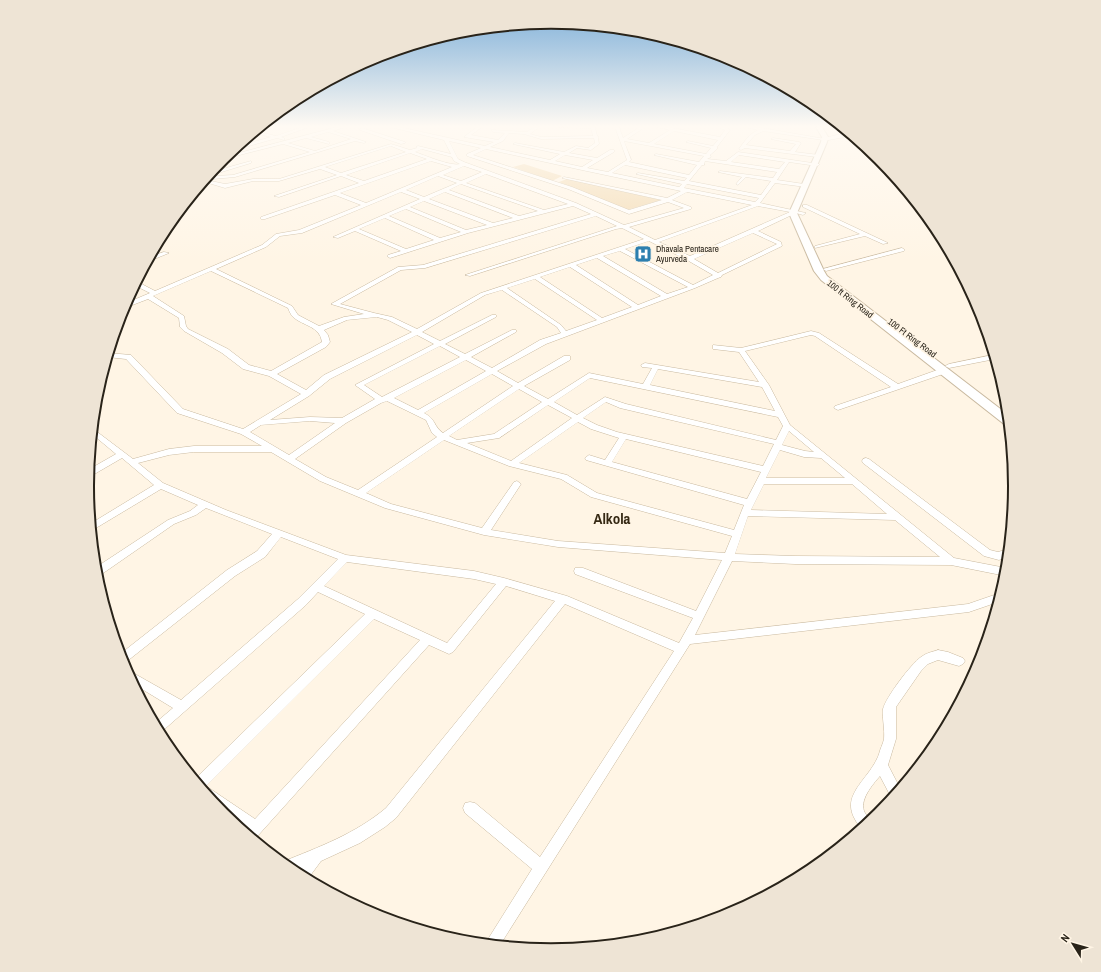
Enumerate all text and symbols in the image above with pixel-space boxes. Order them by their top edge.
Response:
place label: Dhavala Pentacare Ayurveda [655,243,719,265]
hospital icon: Dhavala Pentacare Ayurveda [633,244,653,264]
street label: 100 ft Ring Road [824,277,876,321]
street label: 100 Ft Ring Road [885,316,939,360]
district label: Alkola [594,508,631,529]
north arrow [1053,924,1093,964]
text: N [1057,931,1073,945]

